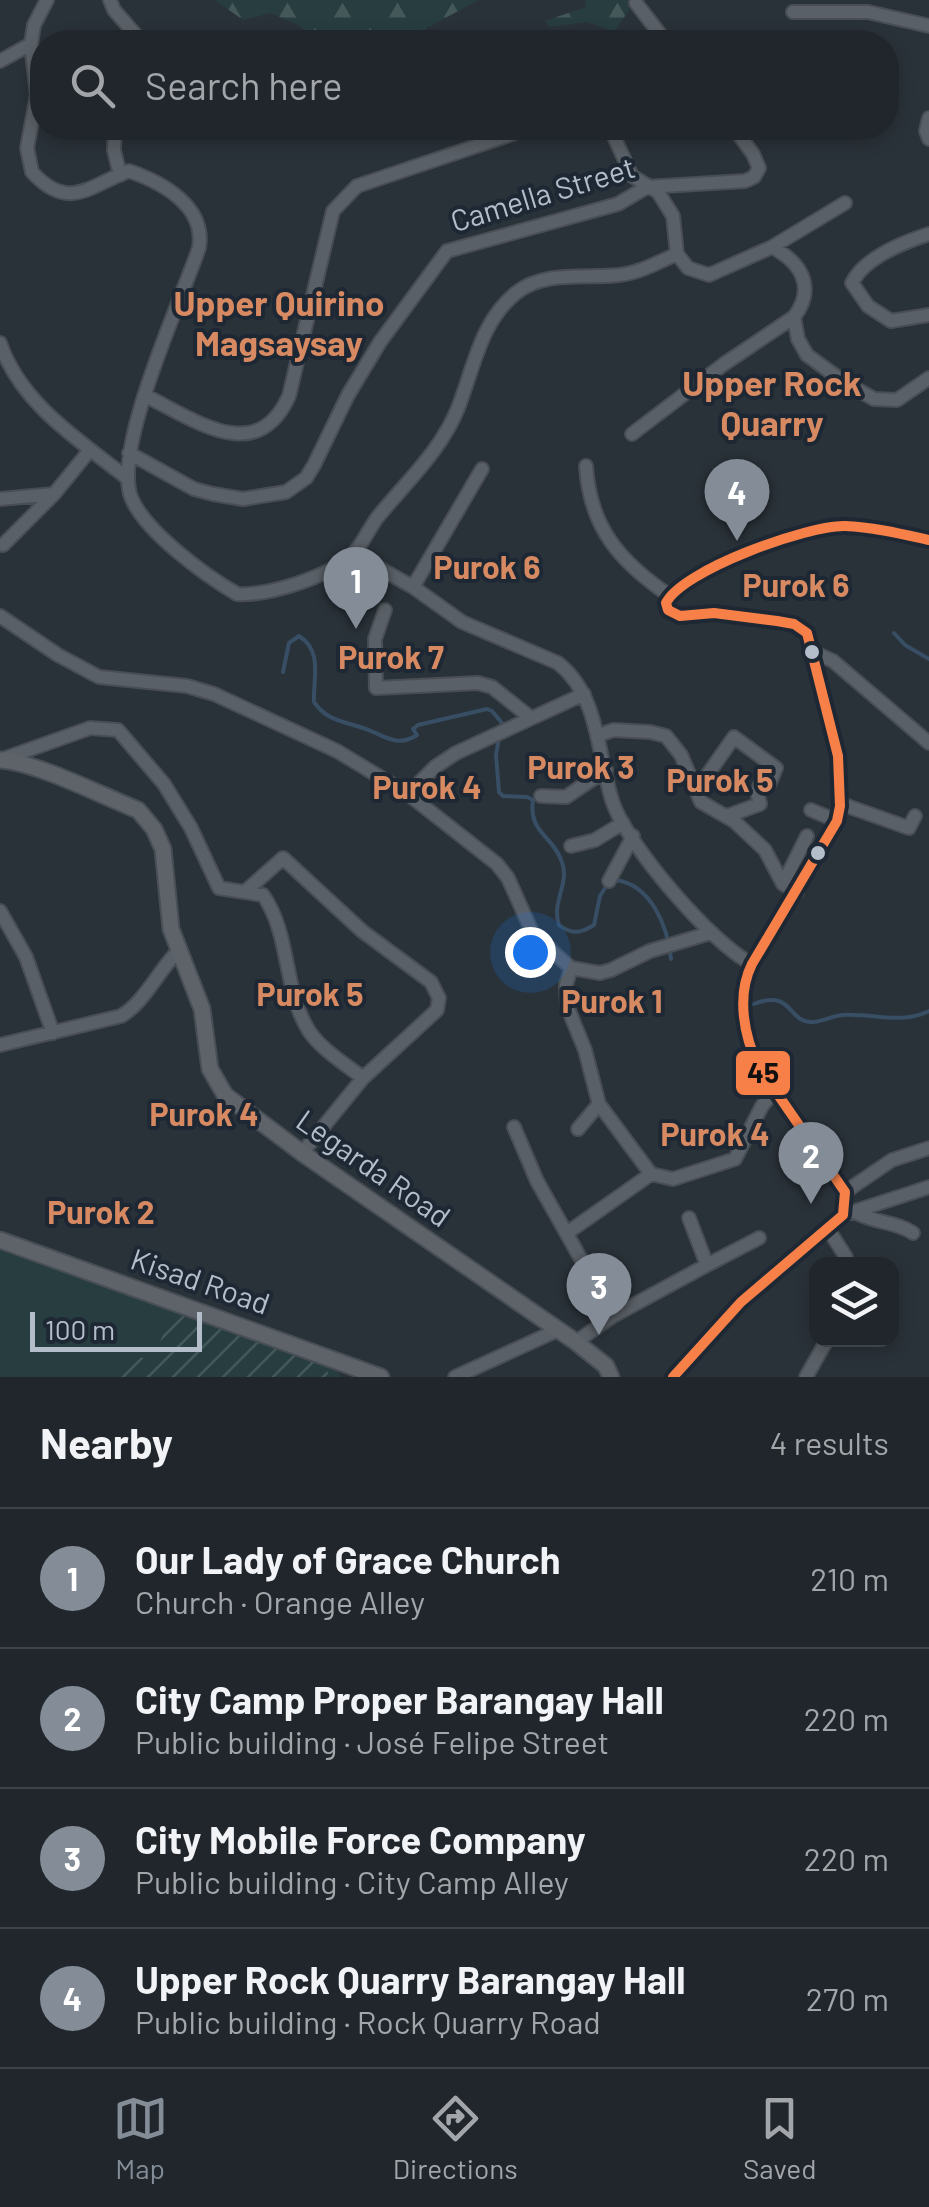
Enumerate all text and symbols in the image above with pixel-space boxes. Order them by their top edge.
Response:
search box [30,30,899,140]
icon: search [65,58,120,113]
text: Search here [145,62,343,108]
street label: Camella Street [446,148,639,238]
district label: Upper Quirino Magsaysay [174,281,384,363]
district label: Upper Rock Quarry [682,361,862,443]
pin: 4 [704,458,770,541]
pin: 1 [324,546,388,629]
district label: Purok 6 [434,547,540,585]
district label: Purok 6 [743,565,849,603]
district label: Purok 7 [338,637,444,675]
unlabelled marker [802,642,822,662]
district label: Purok 3 [528,747,634,785]
district label: Purok 5 [667,760,773,798]
district label: Purok 4 [372,767,482,805]
unlabelled marker [808,843,828,863]
your location [505,927,556,978]
district label: Purok 5 [257,974,363,1012]
district label: Purok 1 [562,981,663,1019]
line badge: 45 [734,1049,792,1097]
text: 45 [747,1055,779,1089]
district label: Purok 4 [149,1094,259,1132]
street label: Legarda Road [290,1101,458,1234]
district label: Purok 4 [660,1114,770,1152]
pin: 2 [778,1122,844,1204]
district label: Purok 2 [47,1192,155,1230]
street label: Kisad Road [126,1240,275,1321]
pin: 3 [566,1252,632,1335]
map controls [809,1257,899,1347]
button: layers [809,1257,899,1347]
scale bar [30,1307,202,1352]
text: 100 m [45,1312,115,1346]
text: Nearby [40,1417,173,1467]
text: 4 results [770,1423,889,1461]
text: Our Lady of Grace Church [135,1536,561,1582]
text: 1 [67,1559,78,1597]
text: 210 m [810,1559,889,1597]
text: Church · Orange Alley [135,1582,425,1620]
text: City Camp Proper Barangay Hall [135,1676,664,1722]
text: 2 [64,1699,81,1737]
text: 220 m [804,1699,889,1737]
text: Public building · José Felipe Street [135,1722,609,1760]
text: City Mobile Force Company [135,1816,586,1862]
text: 3 [64,1839,81,1877]
text: 220 m [804,1839,889,1877]
text: Public building · City Camp Alley [135,1862,569,1900]
text: Upper Rock Quarry Barangay Hall [135,1956,686,2002]
text: 4 [63,1979,82,2017]
text: 270 m [806,1979,889,2017]
text: Public building · Rock Quarry Road [135,2002,601,2040]
tab: Map [113,2091,168,2185]
tab: Directions [393,2091,518,2185]
tab: Saved [743,2091,816,2185]

